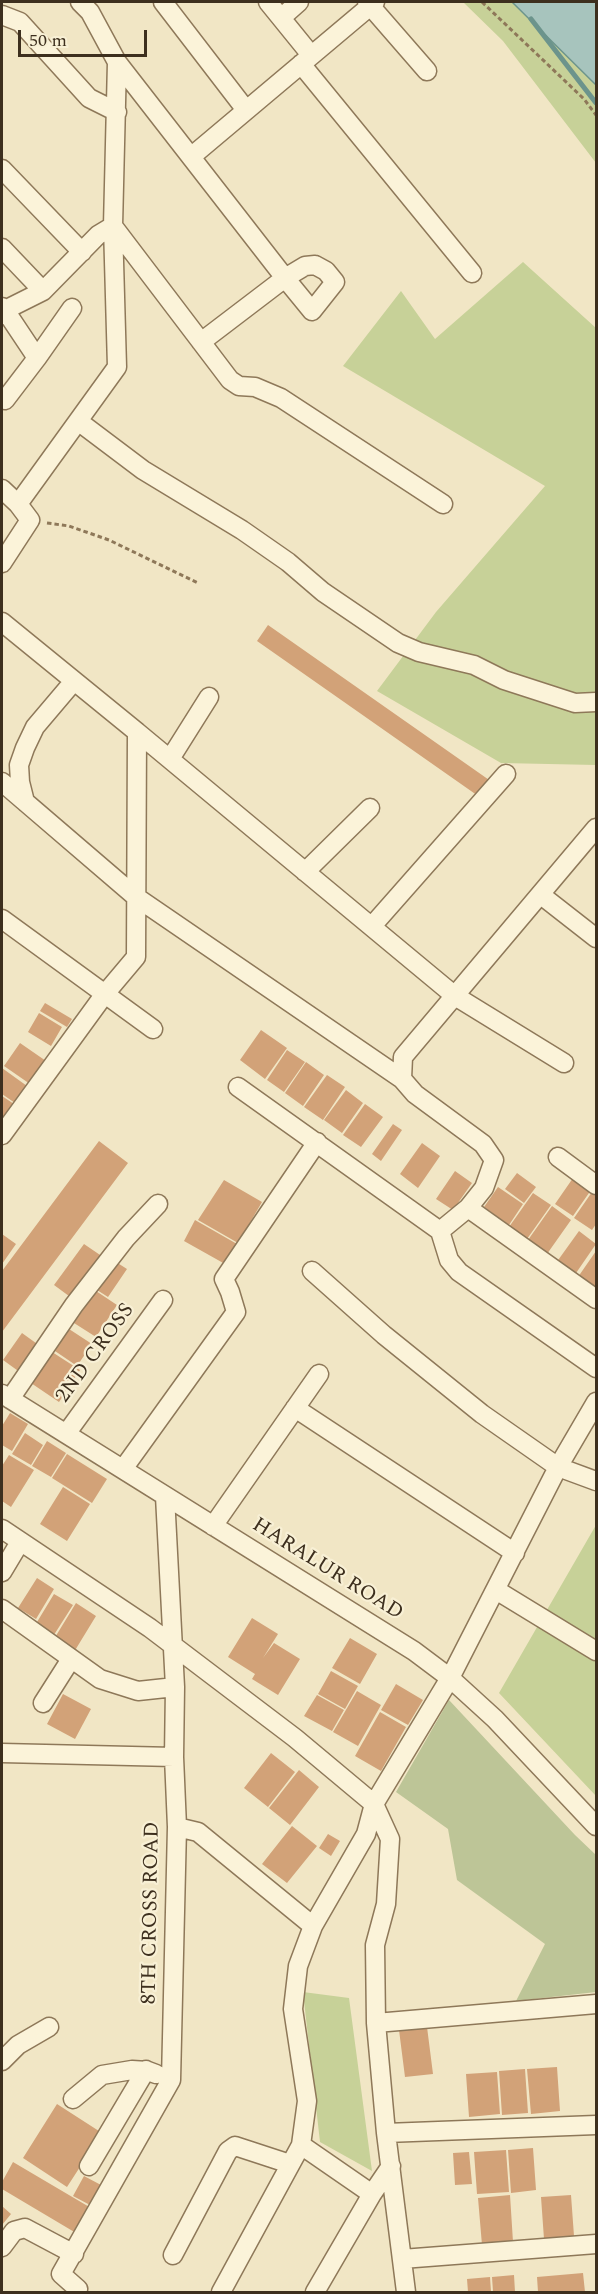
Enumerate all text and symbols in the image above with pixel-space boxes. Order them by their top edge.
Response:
scale bar [21,18,150,56]
text: 50 m [29,27,67,54]
street label: 2ND CROSS [51,1299,141,1409]
street label: HARALUR ROAD [247,1513,407,1627]
street label: 8TH CROSS ROAD [138,1821,166,2005]

